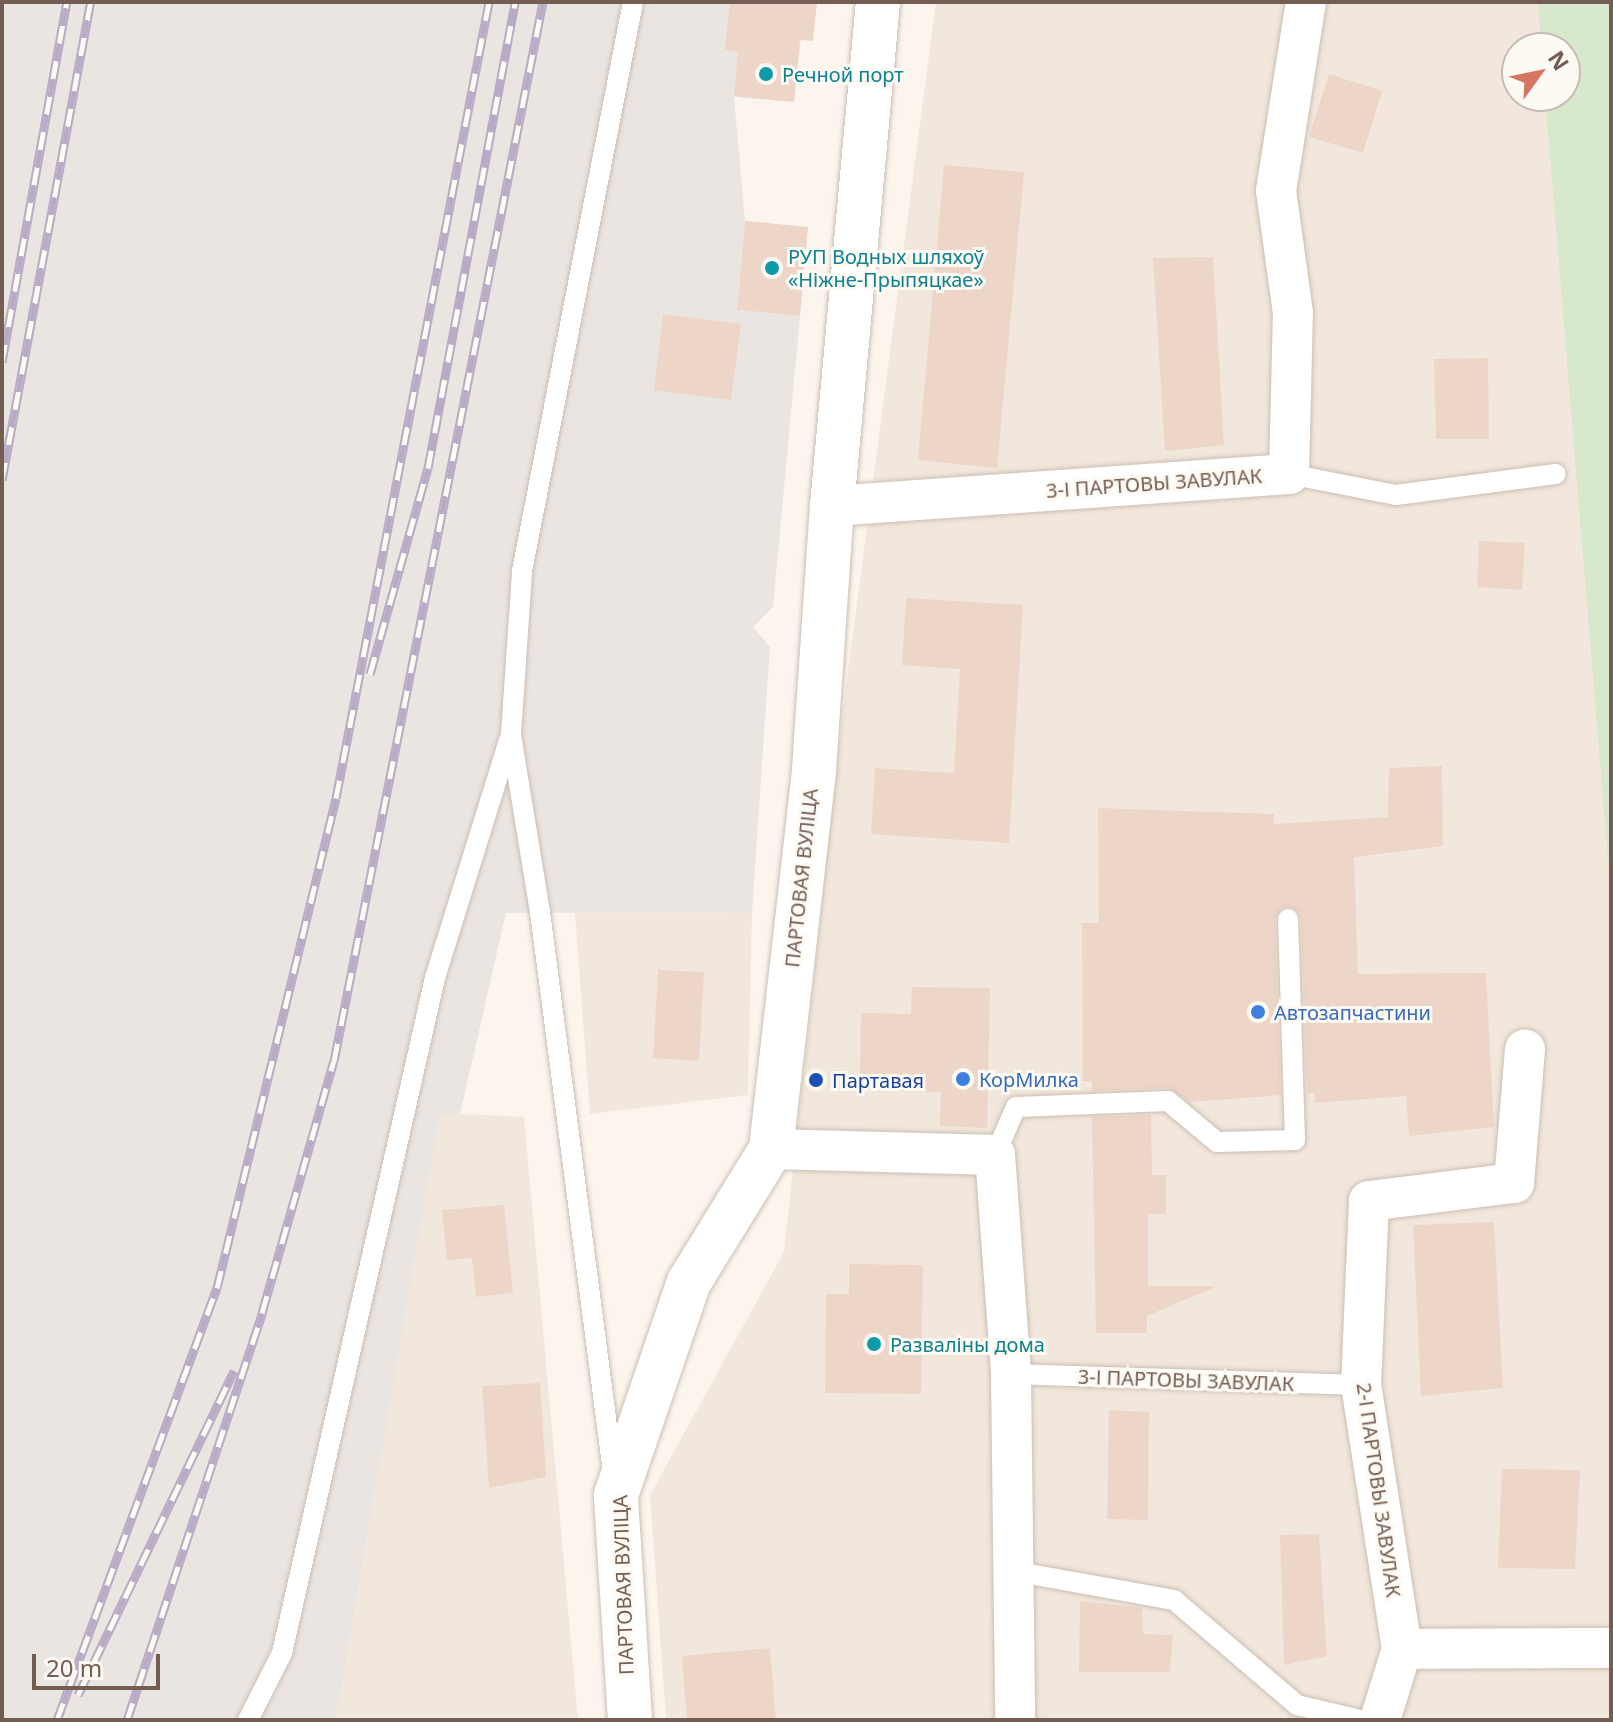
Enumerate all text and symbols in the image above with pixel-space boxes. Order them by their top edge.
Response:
north arrow [1501,32,1581,112]
text: N [1542,44,1577,76]
place label: Речной порт [782,62,904,86]
marker: Речной порт [757,65,775,83]
place label: РУП Водных шляхоў «Ніжне-Прыпяцкае» [788,244,984,291]
marker: РУП Водных шляхоў «Ніжне-Прыпяцкае» [763,259,781,277]
street label: 3-І ПАРТОВЫ ЗАВУЛАК [1045,463,1263,503]
street label: ПАРТОВАЯ ВУЛІЦА [780,787,822,969]
place label: Автозапчастини [1274,1000,1431,1024]
marker: Автозапчастини [1249,1003,1267,1021]
place label: КорМилка [979,1067,1079,1091]
place label: Партавая [832,1068,924,1092]
marker: КорМилка [954,1070,972,1088]
marker: Партавая [807,1071,825,1089]
place label: Разваліны дома [890,1332,1045,1356]
marker: Разваліны дома [865,1335,883,1353]
street label: 3-І ПАРТОВЫ ЗАВУЛАК [1077,1364,1295,1396]
street label: 2-І ПАРТОВЫ ЗАВУЛАК [1352,1381,1406,1599]
street label: ПАРТОВАЯ ВУЛІЦА [608,1495,638,1675]
scale bar [36,1638,164,1688]
text: 20 m [46,1651,102,1684]

